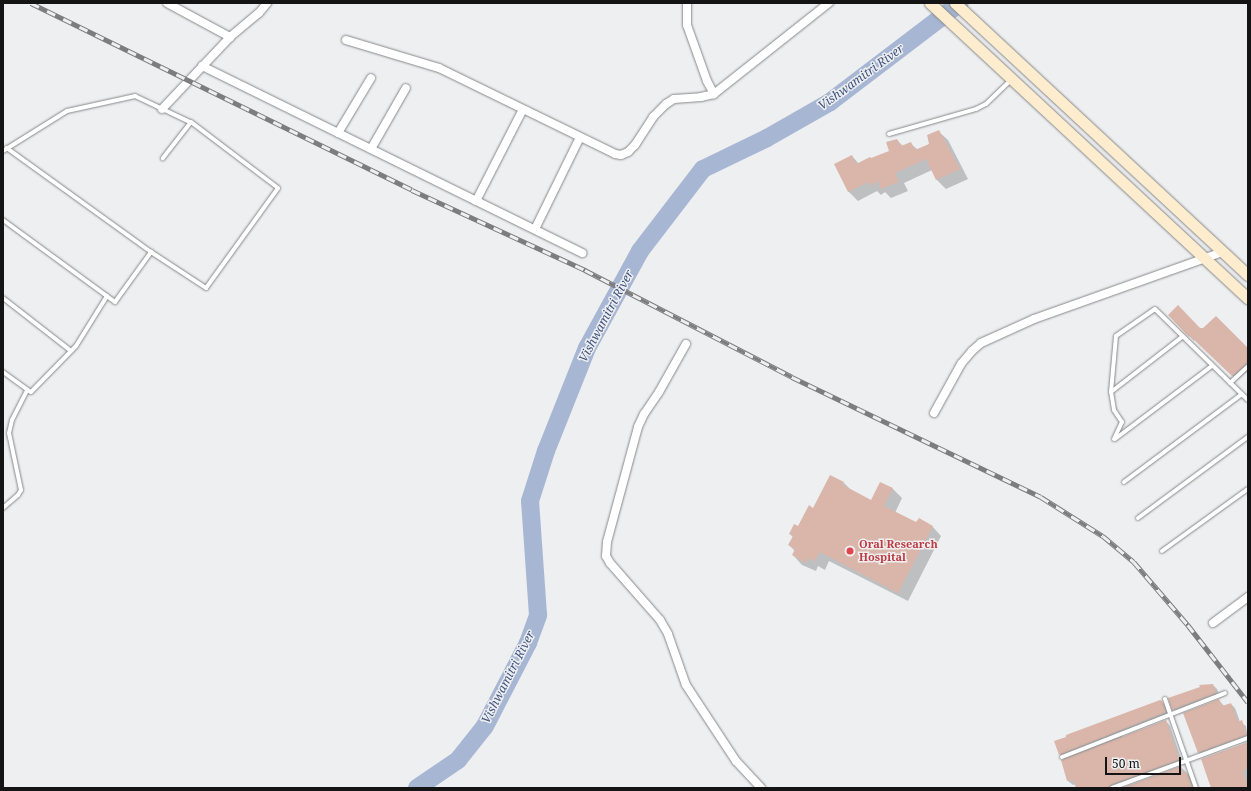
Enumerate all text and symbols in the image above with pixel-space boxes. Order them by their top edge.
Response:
water label: Vishwamitri River [815,41,907,113]
water label: Vishwamitri River [576,268,636,364]
place label: Oral Research Hospital [859,538,938,564]
marker: Oral Research Hospital [844,545,856,557]
water label: Vishwamitri River [478,628,538,726]
scale bar [1107,749,1183,775]
text: 50 m [1112,755,1140,772]

